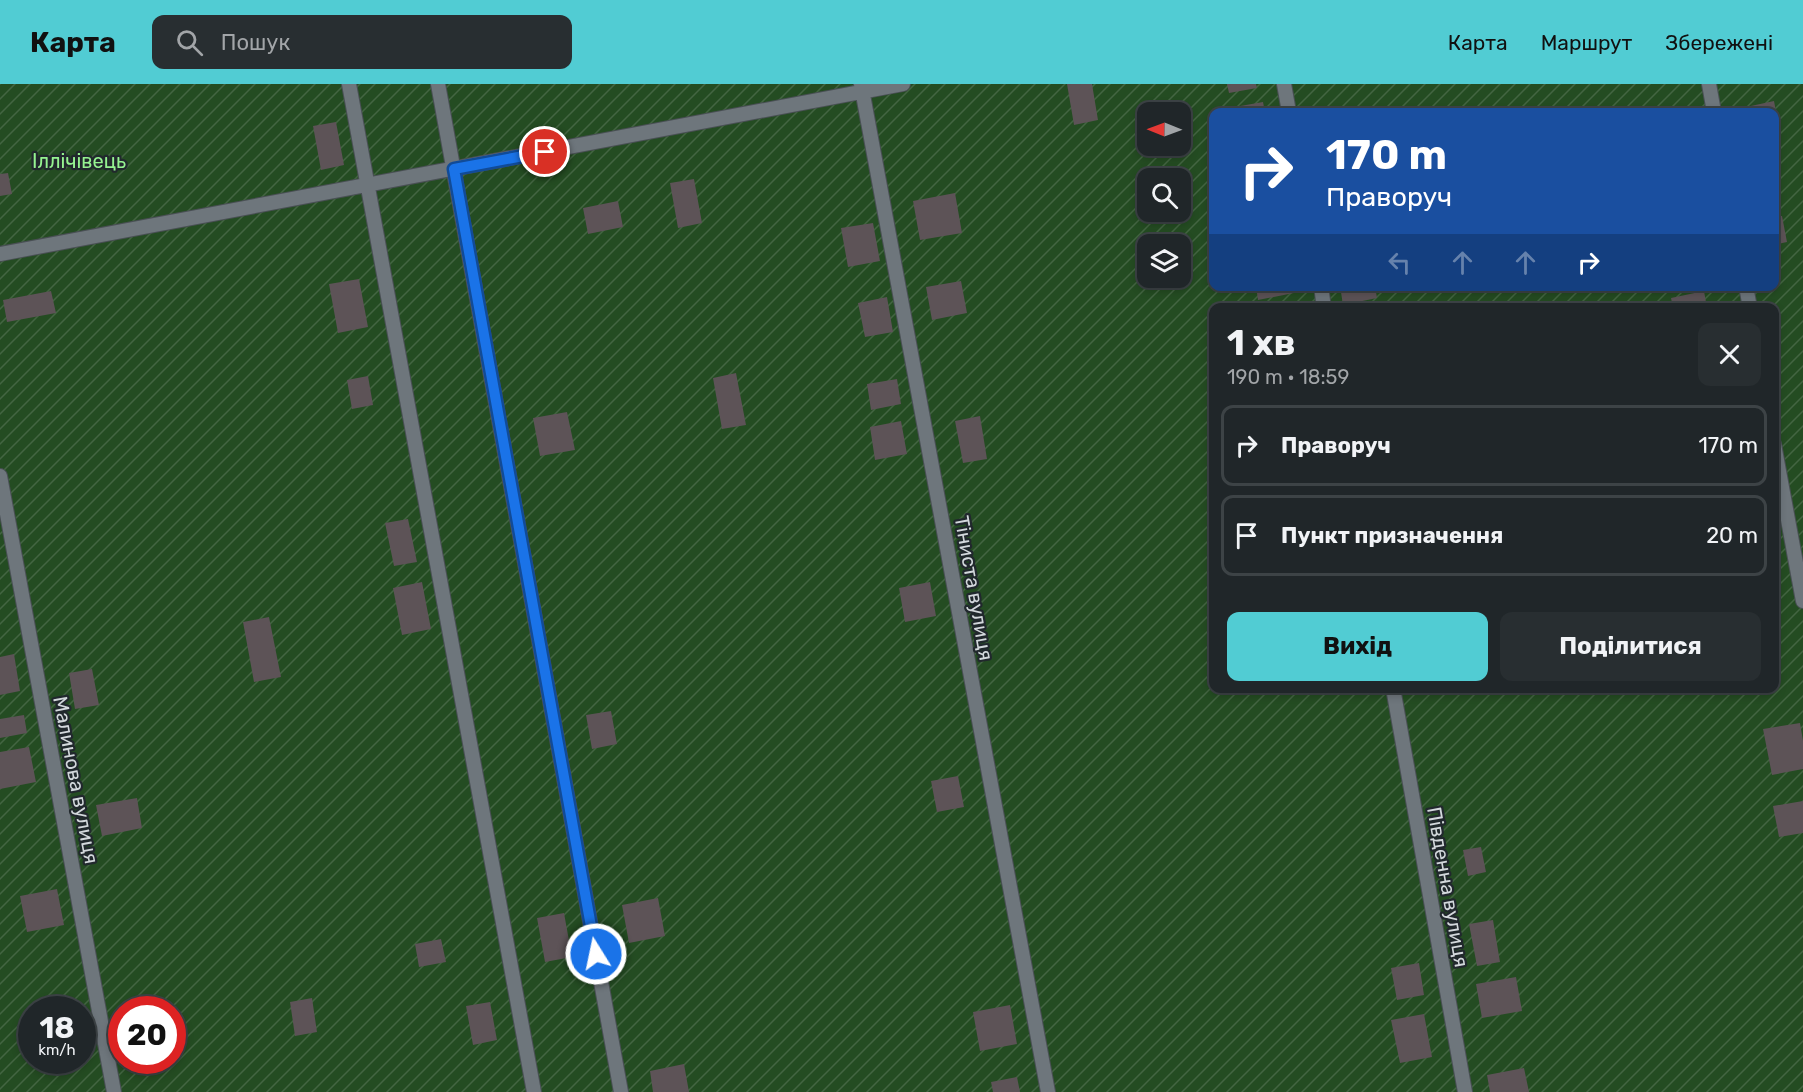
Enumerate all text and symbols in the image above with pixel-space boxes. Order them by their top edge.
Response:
search box [152,15,572,69]
text: Карта [30,26,116,59]
icon: search [173,26,206,59]
text: Пошук [221,29,290,56]
text: Карта [1448,30,1508,55]
text: Маршрут [1541,30,1632,55]
text: Збережені [1665,30,1773,55]
north arrow [1137,102,1191,156]
map controls [1137,102,1191,288]
pin [519,126,570,177]
text: 170 m [1326,130,1447,180]
icon: right [1227,132,1305,210]
icon: arrive [528,135,561,168]
park label: Іллічівець [32,149,126,173]
button: search [1137,168,1191,222]
text: Праворуч [1326,181,1452,213]
button: layers [1137,234,1191,288]
icon: left [1383,246,1416,279]
icon: ahead [1446,246,1479,279]
icon: ahead [1509,246,1542,279]
icon: right [1572,246,1605,279]
text: 1 хв [1227,321,1296,364]
button: close [1698,323,1761,386]
text: 190 m · 18:59 [1227,365,1349,389]
icon: right [1230,429,1263,462]
text: Праворуч [1281,432,1391,459]
text: 170 m [1698,432,1758,459]
street label: Тіниста вулиця [949,514,999,662]
icon: arrive [1230,519,1263,552]
text: Пункт призначення [1281,522,1503,549]
text: 20 m [1706,522,1758,549]
button: Вихід [1227,612,1488,681]
button: Поділитися [1500,612,1761,681]
street label: Малинова вулиця [48,694,104,866]
street label: Південна вулиця [1422,805,1474,969]
position arrow [564,922,628,986]
speed limit sign: 20 [108,996,186,1074]
text: 18 [39,1010,75,1046]
text: km/h [38,1041,76,1059]

